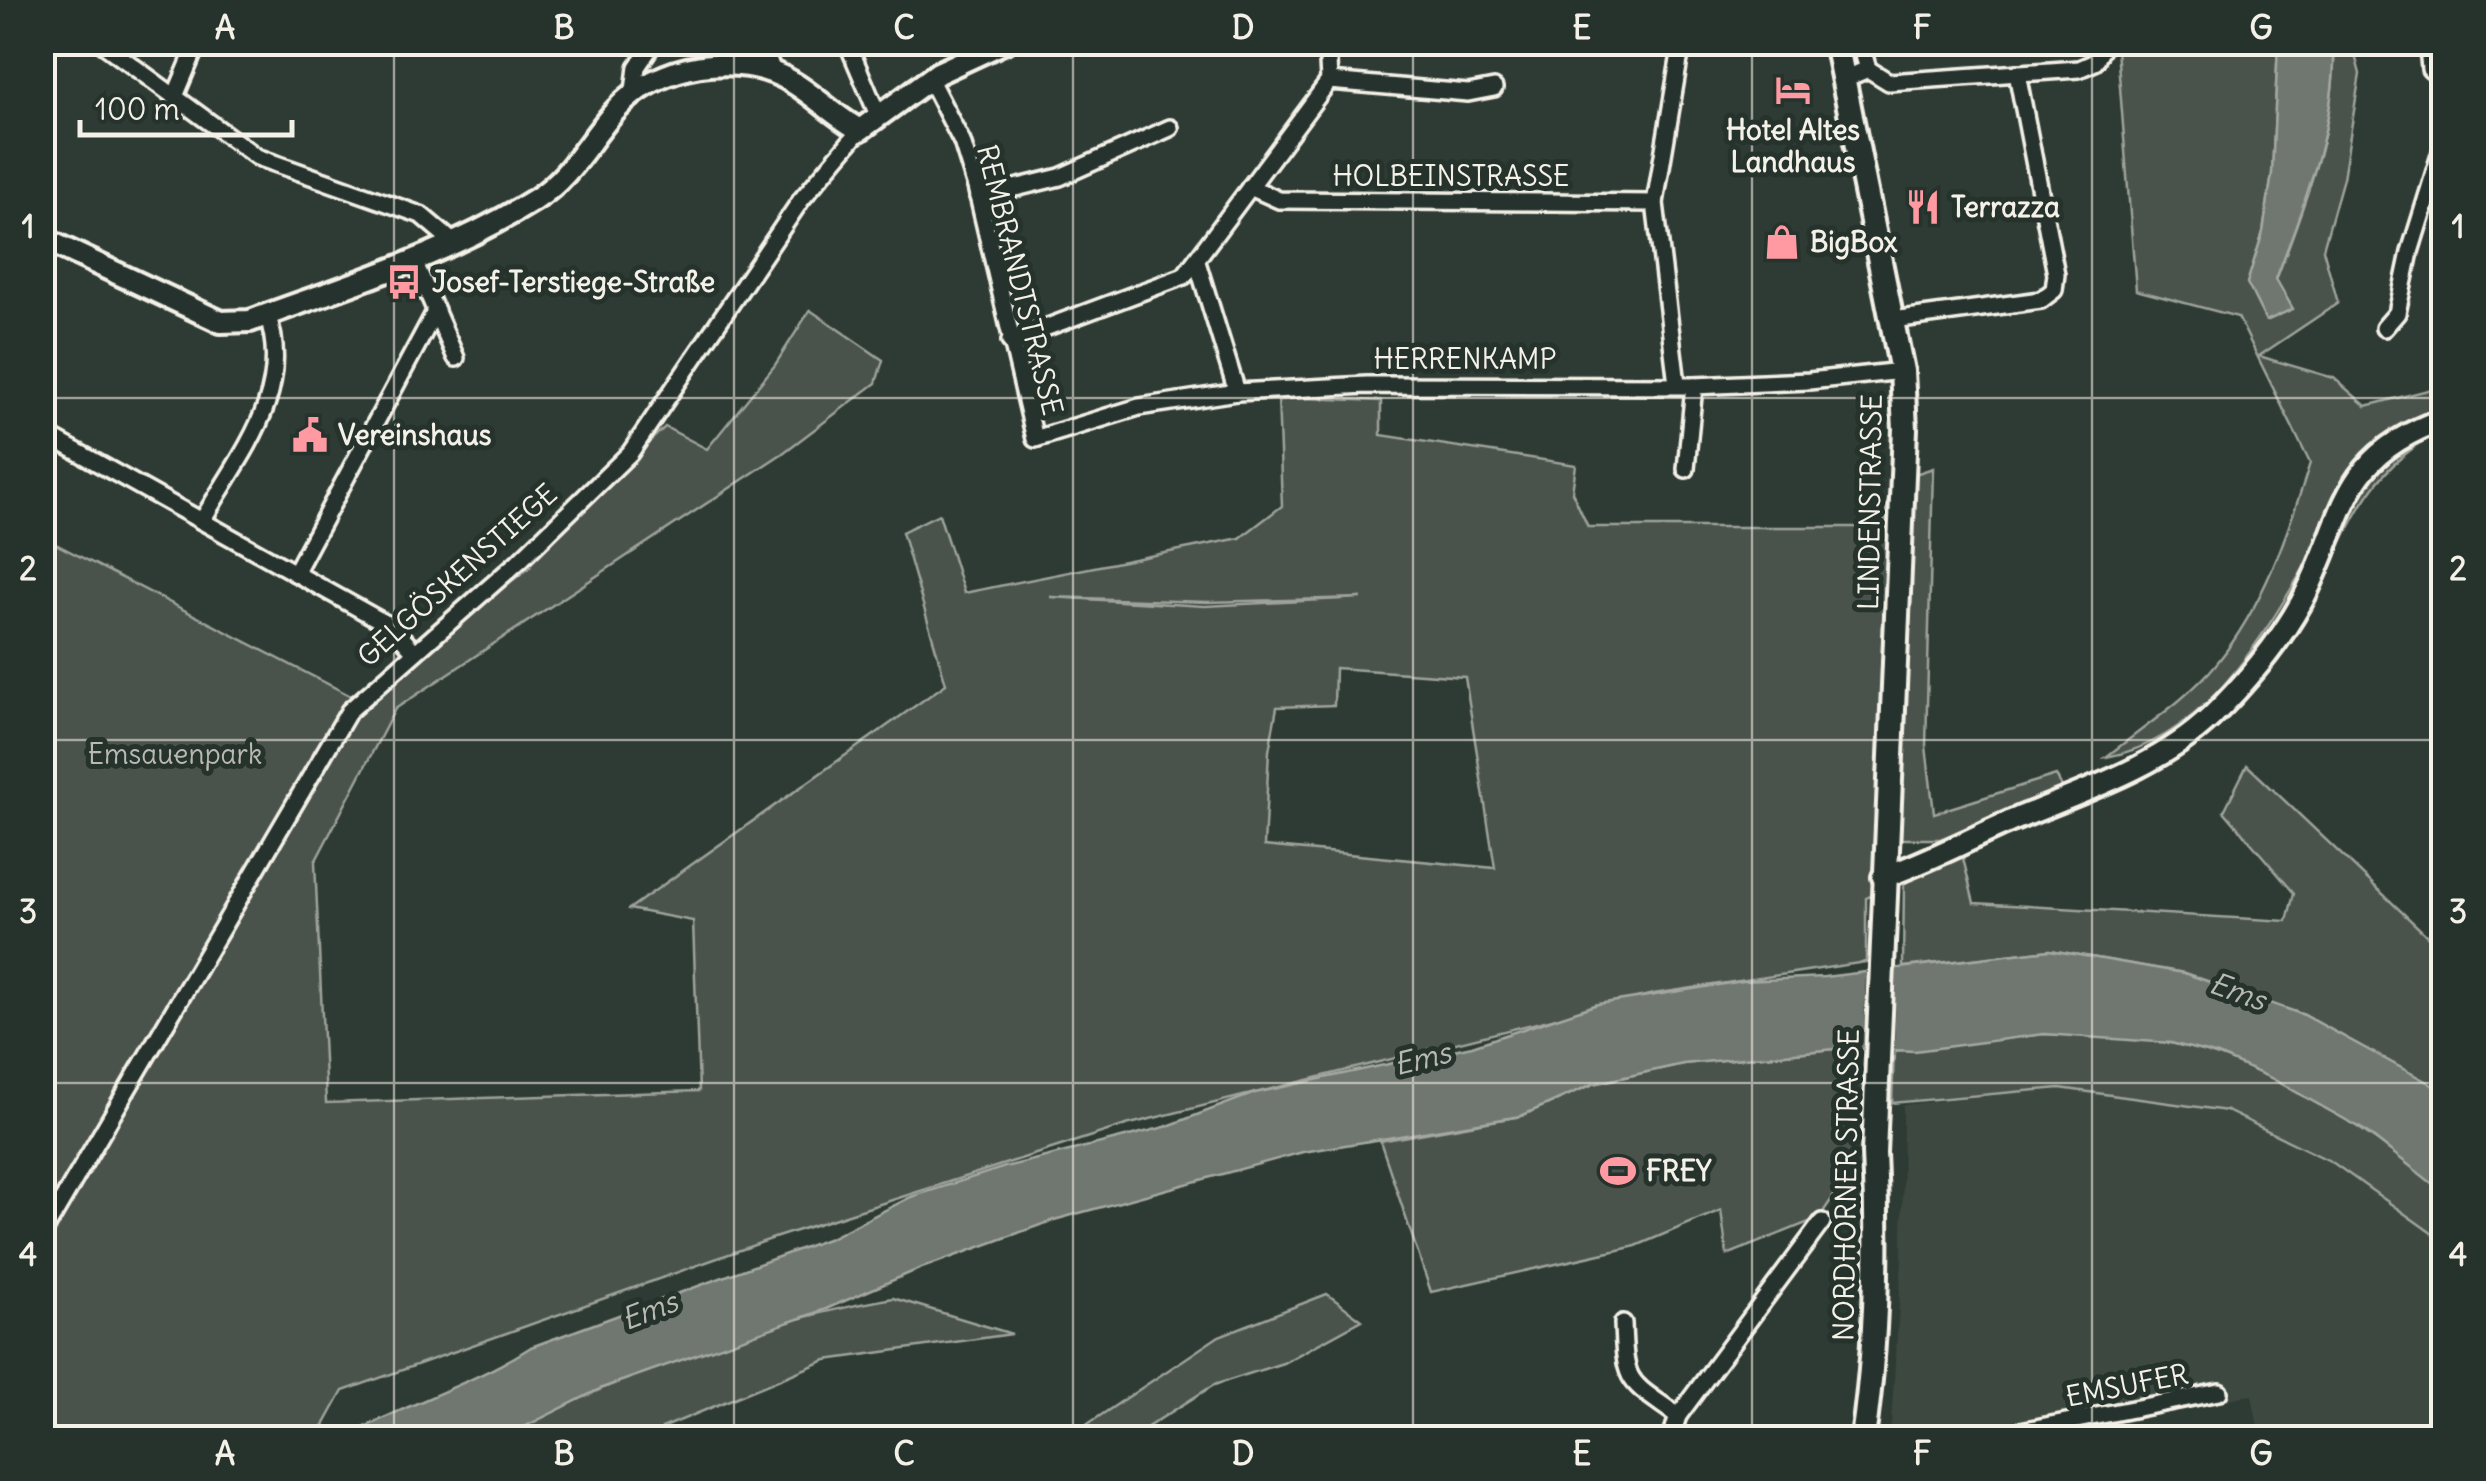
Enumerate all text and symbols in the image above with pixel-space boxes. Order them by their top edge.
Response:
text: A [215,7,235,48]
text: B [554,7,574,48]
text: C [893,7,915,48]
text: D [1232,7,1254,48]
text: E [1573,7,1591,48]
text: F [1913,7,1931,48]
text: G [2249,7,2273,48]
hotel icon: Hotel Altes Landhaus [1774,71,1812,109]
scale bar [80,75,292,137]
text: 100 m [95,90,180,128]
place label: Hotel Altes Landhaus [1726,112,1860,180]
street label: REMBRANDTSTRASSE [969,141,1071,419]
street label: HOLBEINSTRASSE [1333,158,1569,194]
restaurant icon: Terrazza [1904,188,1942,226]
place label: Terrazza [1951,189,2060,225]
text: 1 [22,206,34,247]
text: 1 [2452,206,2464,247]
shop icon: BigBox [1763,223,1801,261]
place label: BigBox [1810,224,1898,260]
bus stop icon: Josef-Terstiege-Straße [385,263,423,301]
place label: Josef-Terstiege-Straße [432,264,715,300]
street label: HERRENKAMP [1374,341,1556,377]
street label: LINDENSTRASSE [1850,394,1890,610]
public building icon: Vereinshaus [291,416,329,454]
place label: Vereinshaus [338,417,492,453]
street label: GELGÖSKENSTIEGE [349,475,564,674]
text: 2 [19,548,37,589]
text: 2 [2449,548,2467,589]
park label: Emsauenpark [88,736,262,772]
text: 3 [19,891,37,932]
text: 3 [2449,891,2467,932]
water label: Ems [2205,963,2274,1019]
street label: NORDHORNER STRASSE [1825,1029,1867,1341]
water label: Ems [1390,1032,1457,1083]
sports icon: FREY [1599,1152,1637,1190]
place label: FREY [1646,1153,1712,1189]
text: 4 [19,1234,37,1275]
text: 4 [2449,1234,2467,1275]
water label: Ems [615,1281,685,1338]
street label: EMSUFER [2063,1355,2191,1415]
text: A [215,1433,235,1474]
text: B [554,1433,574,1474]
text: C [893,1433,915,1474]
text: D [1232,1433,1254,1474]
text: E [1573,1433,1591,1474]
text: F [1913,1433,1931,1474]
text: G [2249,1433,2273,1474]

